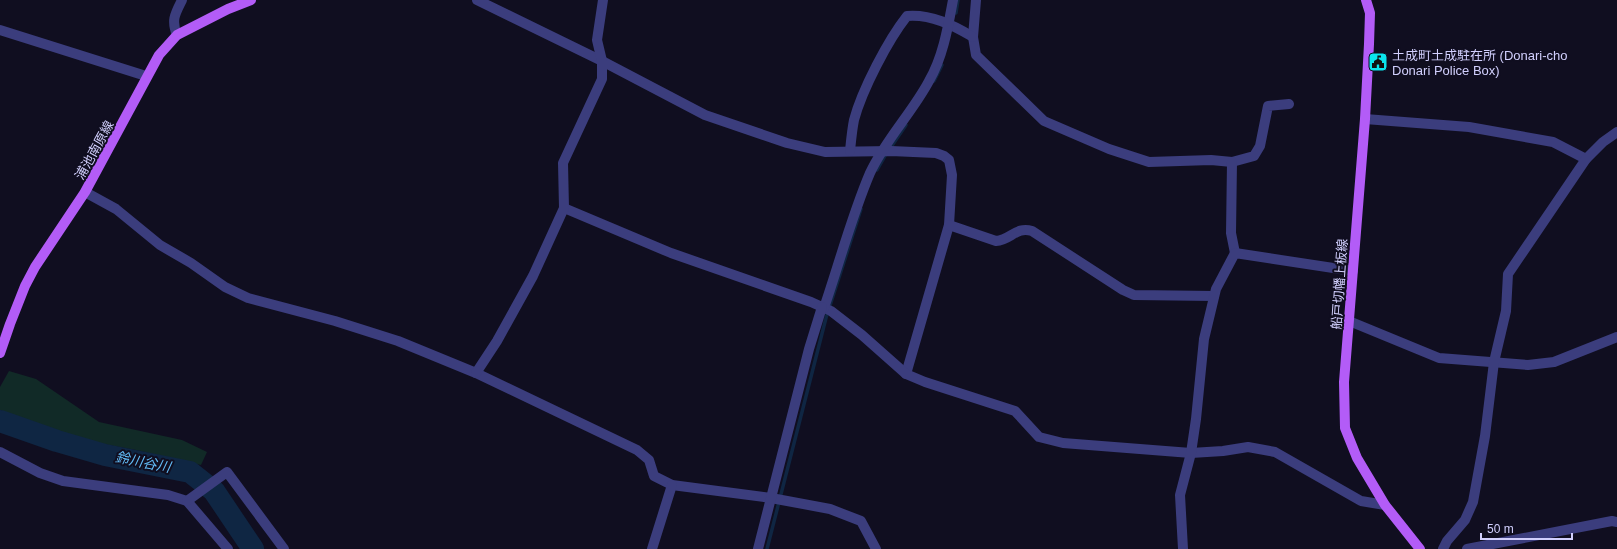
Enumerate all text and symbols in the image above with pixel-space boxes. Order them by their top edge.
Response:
place label: 土成町土成駐在所 (Donari-cho Donari Police Box) [1392,48,1568,78]
public building icon: 土成町土成駐在所 (Donari-cho Donari Police Box) [1367,51,1389,73]
street label: 浦池南原線 [72,118,117,182]
street label: 船戸切幡上板線 [1329,238,1350,330]
water label: 鈴川谷川 [114,449,174,476]
scale bar [1481,515,1572,541]
text: 50 m [1487,522,1514,536]

